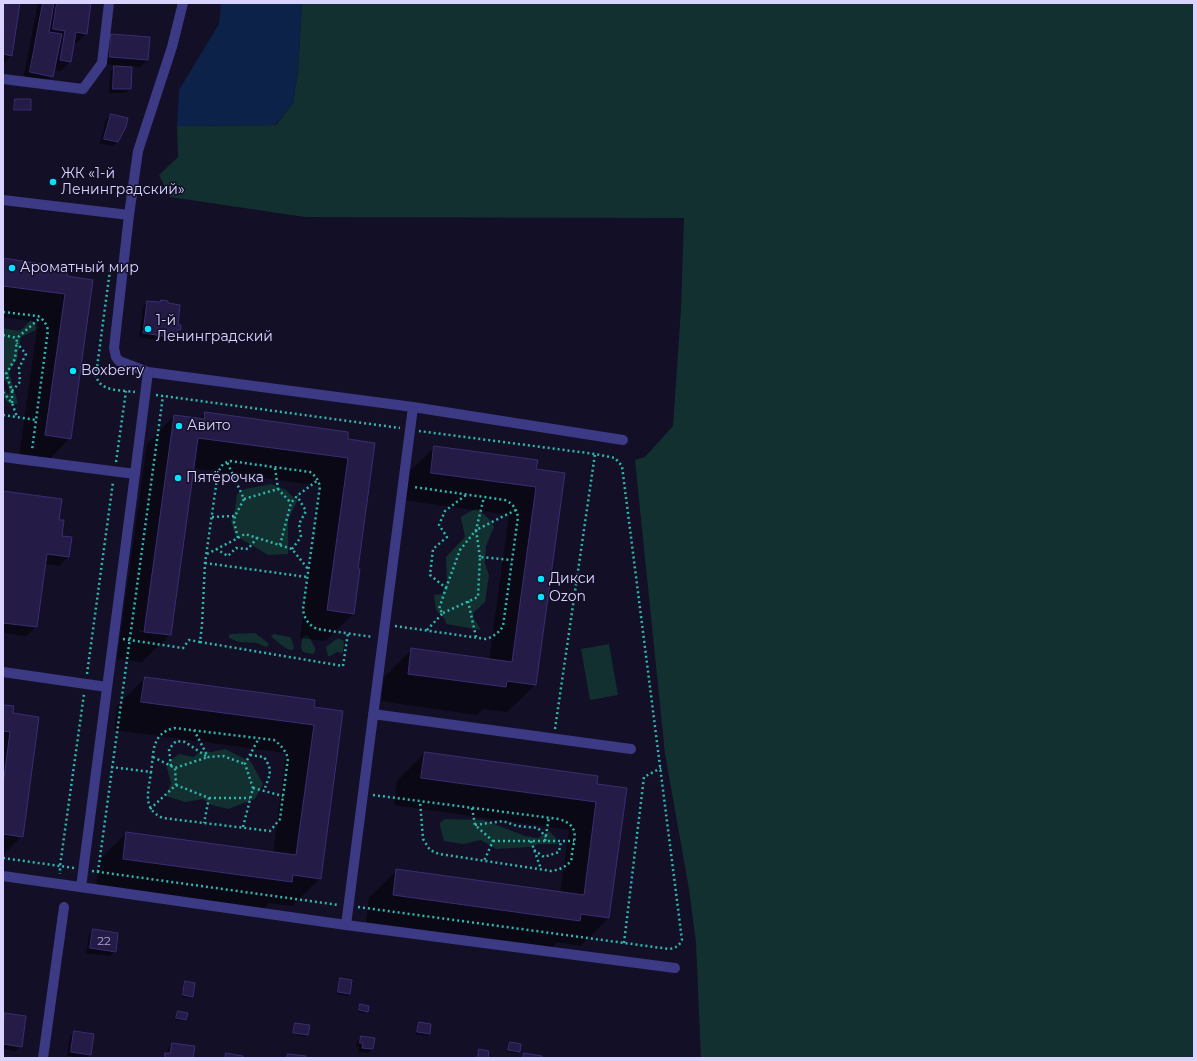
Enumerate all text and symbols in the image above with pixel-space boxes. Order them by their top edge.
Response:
place label: ЖК «1-й Ленинградский» [61,166,185,198]
marker: ЖК «1-й Ленинградский» [48,177,58,187]
place label: Ароматный мир [20,260,139,276]
marker: Ароматный мир [7,263,17,273]
place label: 1-й Ленинградский [156,313,273,346]
marker: 1-й Ленинградский [143,324,153,334]
place label: Boxberry [81,363,144,379]
marker: Boxberry [68,366,78,376]
place label: Авито [187,418,231,434]
marker: Авито [174,421,184,431]
place label: Пятёрочка [186,470,264,486]
marker: Пятёрочка [173,473,183,483]
place label: Дикси [549,571,595,587]
marker: Дикси [536,574,546,584]
place label: Ozon [549,589,586,605]
marker: Ozon [536,592,546,602]
house number: 22 [97,934,111,948]

